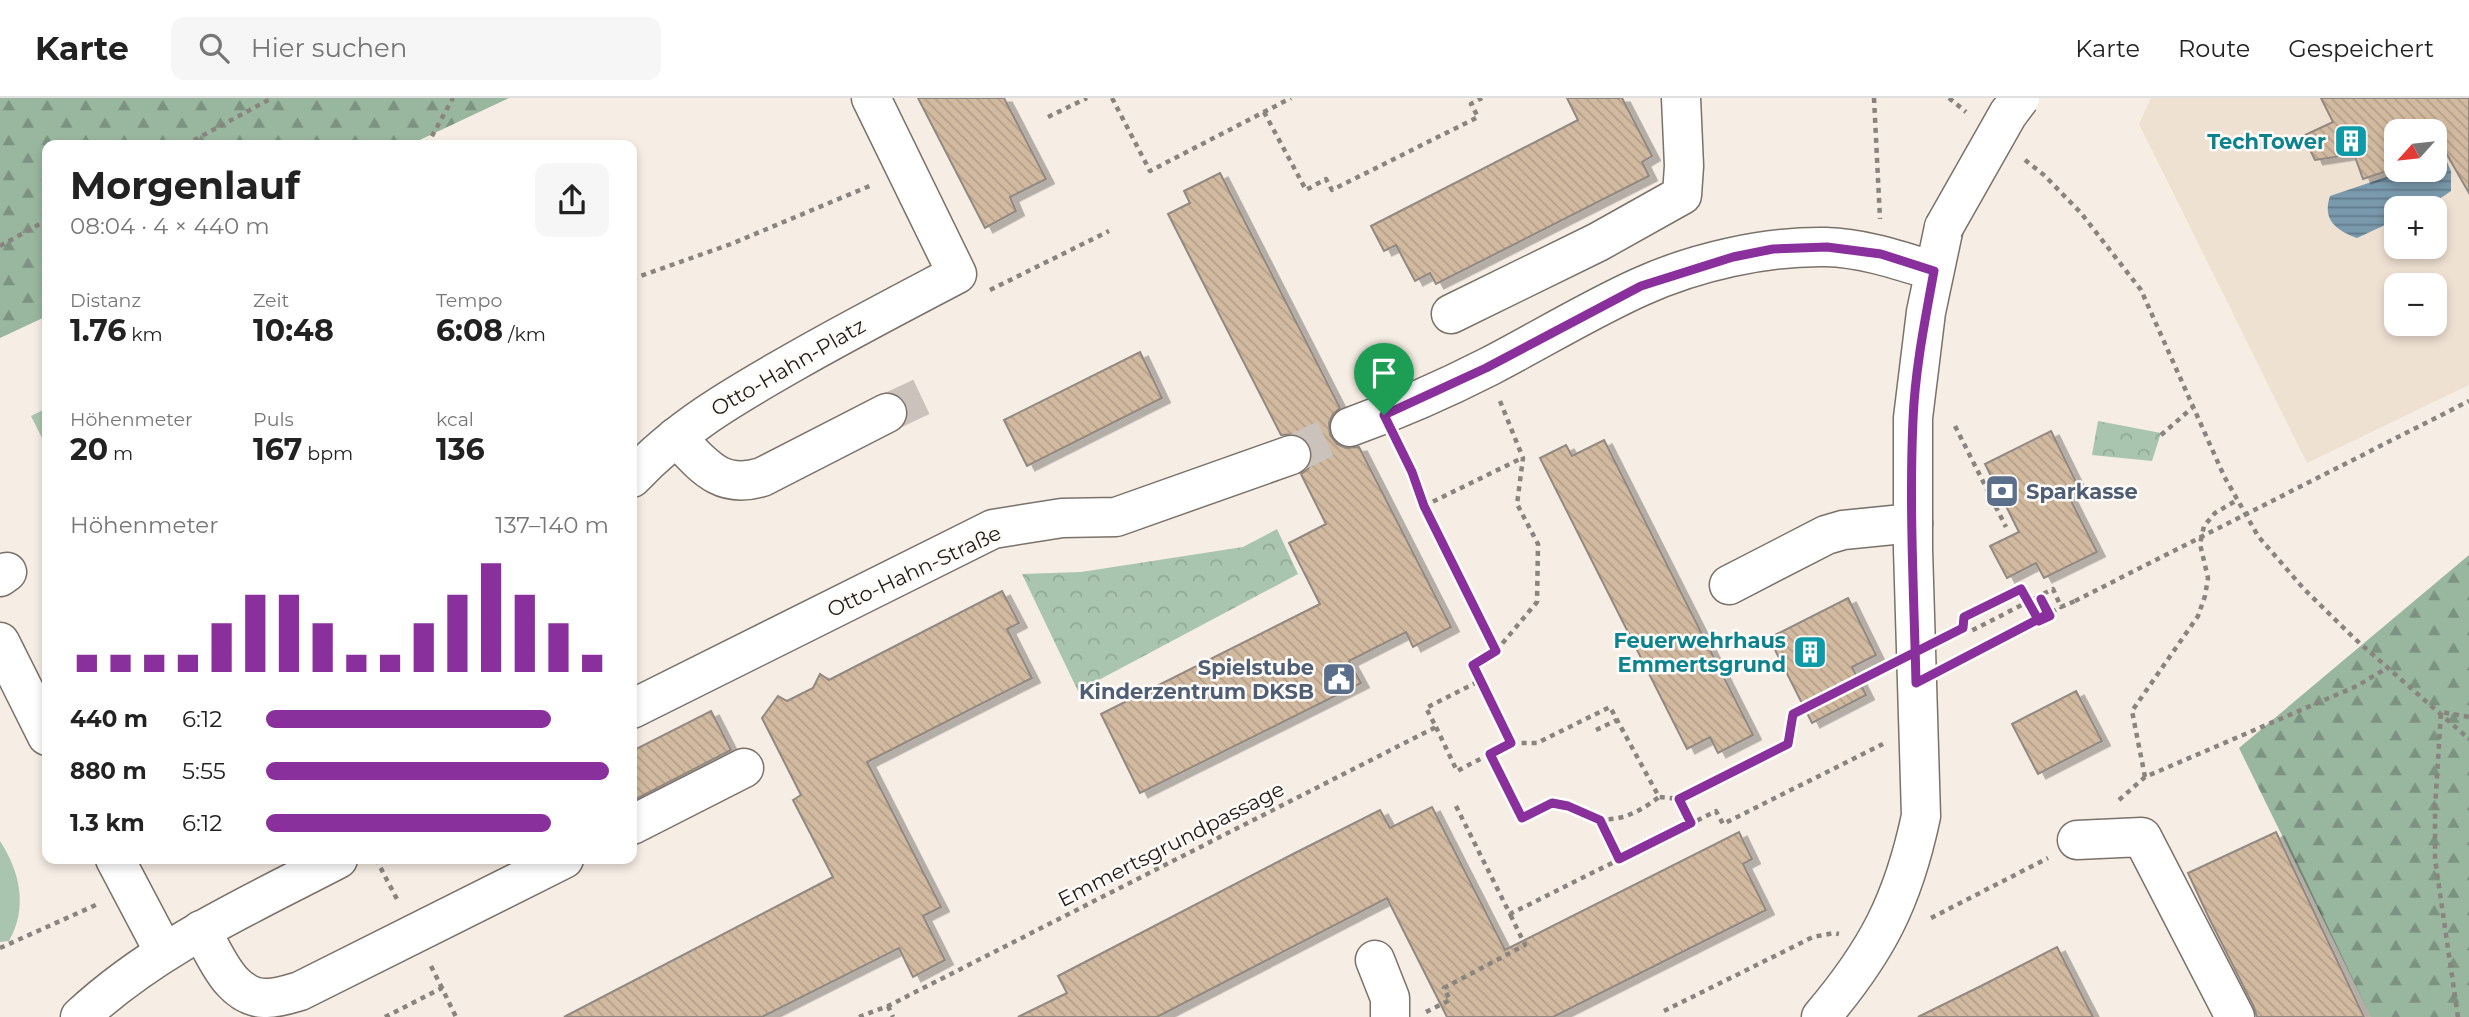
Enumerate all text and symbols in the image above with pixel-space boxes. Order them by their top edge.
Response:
search box [171,17,661,80]
text: Karte [35,28,129,68]
icon: search [195,29,233,67]
text: Hier suchen [251,32,407,64]
text: Karte [2075,34,2140,63]
text: Route [2178,34,2250,63]
text: Gespeichert [2288,34,2434,63]
north arrow [2384,119,2446,182]
map controls [2384,119,2447,336]
building icon: TechTower [2332,122,2370,160]
place label: TechTower [2207,129,2326,154]
text: Morgenlauf [70,162,300,209]
button: share [535,163,609,237]
button: + [2384,196,2447,259]
text: 08:04 · 4 × 440 m [70,212,270,240]
button: − [2384,273,2447,336]
text: Distanz [70,289,141,312]
text: Zeit [253,289,289,312]
text: Tempo [436,289,502,312]
text: 1.76 [70,312,126,349]
text: 10:48 [253,312,334,349]
text: 6:08 [436,312,503,349]
street label: Otto-Hahn-Platz [707,313,869,421]
text: km [126,323,163,346]
text: /km [503,323,546,346]
pin [1354,343,1414,415]
icon: arrive [1365,354,1403,392]
text: Höhenmeter [70,408,193,431]
text: Puls [253,408,294,431]
text: kcal [436,408,474,431]
text: 20 [70,431,108,468]
text: 167 [253,431,302,468]
text: 136 [436,431,485,468]
text: m [108,442,133,465]
text: bpm [302,442,353,465]
bank icon: Sparkasse [1983,472,2021,510]
place label: Sparkasse [2026,479,2138,504]
text: Höhenmeter [70,511,218,539]
text: 137–140 m [495,511,609,539]
street label: Otto-Hahn-Straße [823,520,1005,622]
place label: Feuerwehrhaus Emmertsgrund [1613,628,1786,677]
building icon: Feuerwehrhaus Emmertsgrund [1791,633,1829,671]
place label: Spielstube Kinderzentrum DKSB [1079,655,1314,704]
public building icon: Spielstube Kinderzentrum DKSB [1320,660,1358,698]
text: 440 m [70,705,148,733]
text: 6:12 [182,705,222,733]
text: 880 m [70,757,147,785]
text: 5:55 [182,757,226,785]
street label: Emmertsgrundpassage [1054,776,1288,912]
text: 1.3 km [70,809,145,837]
text: 6:12 [182,809,222,837]

